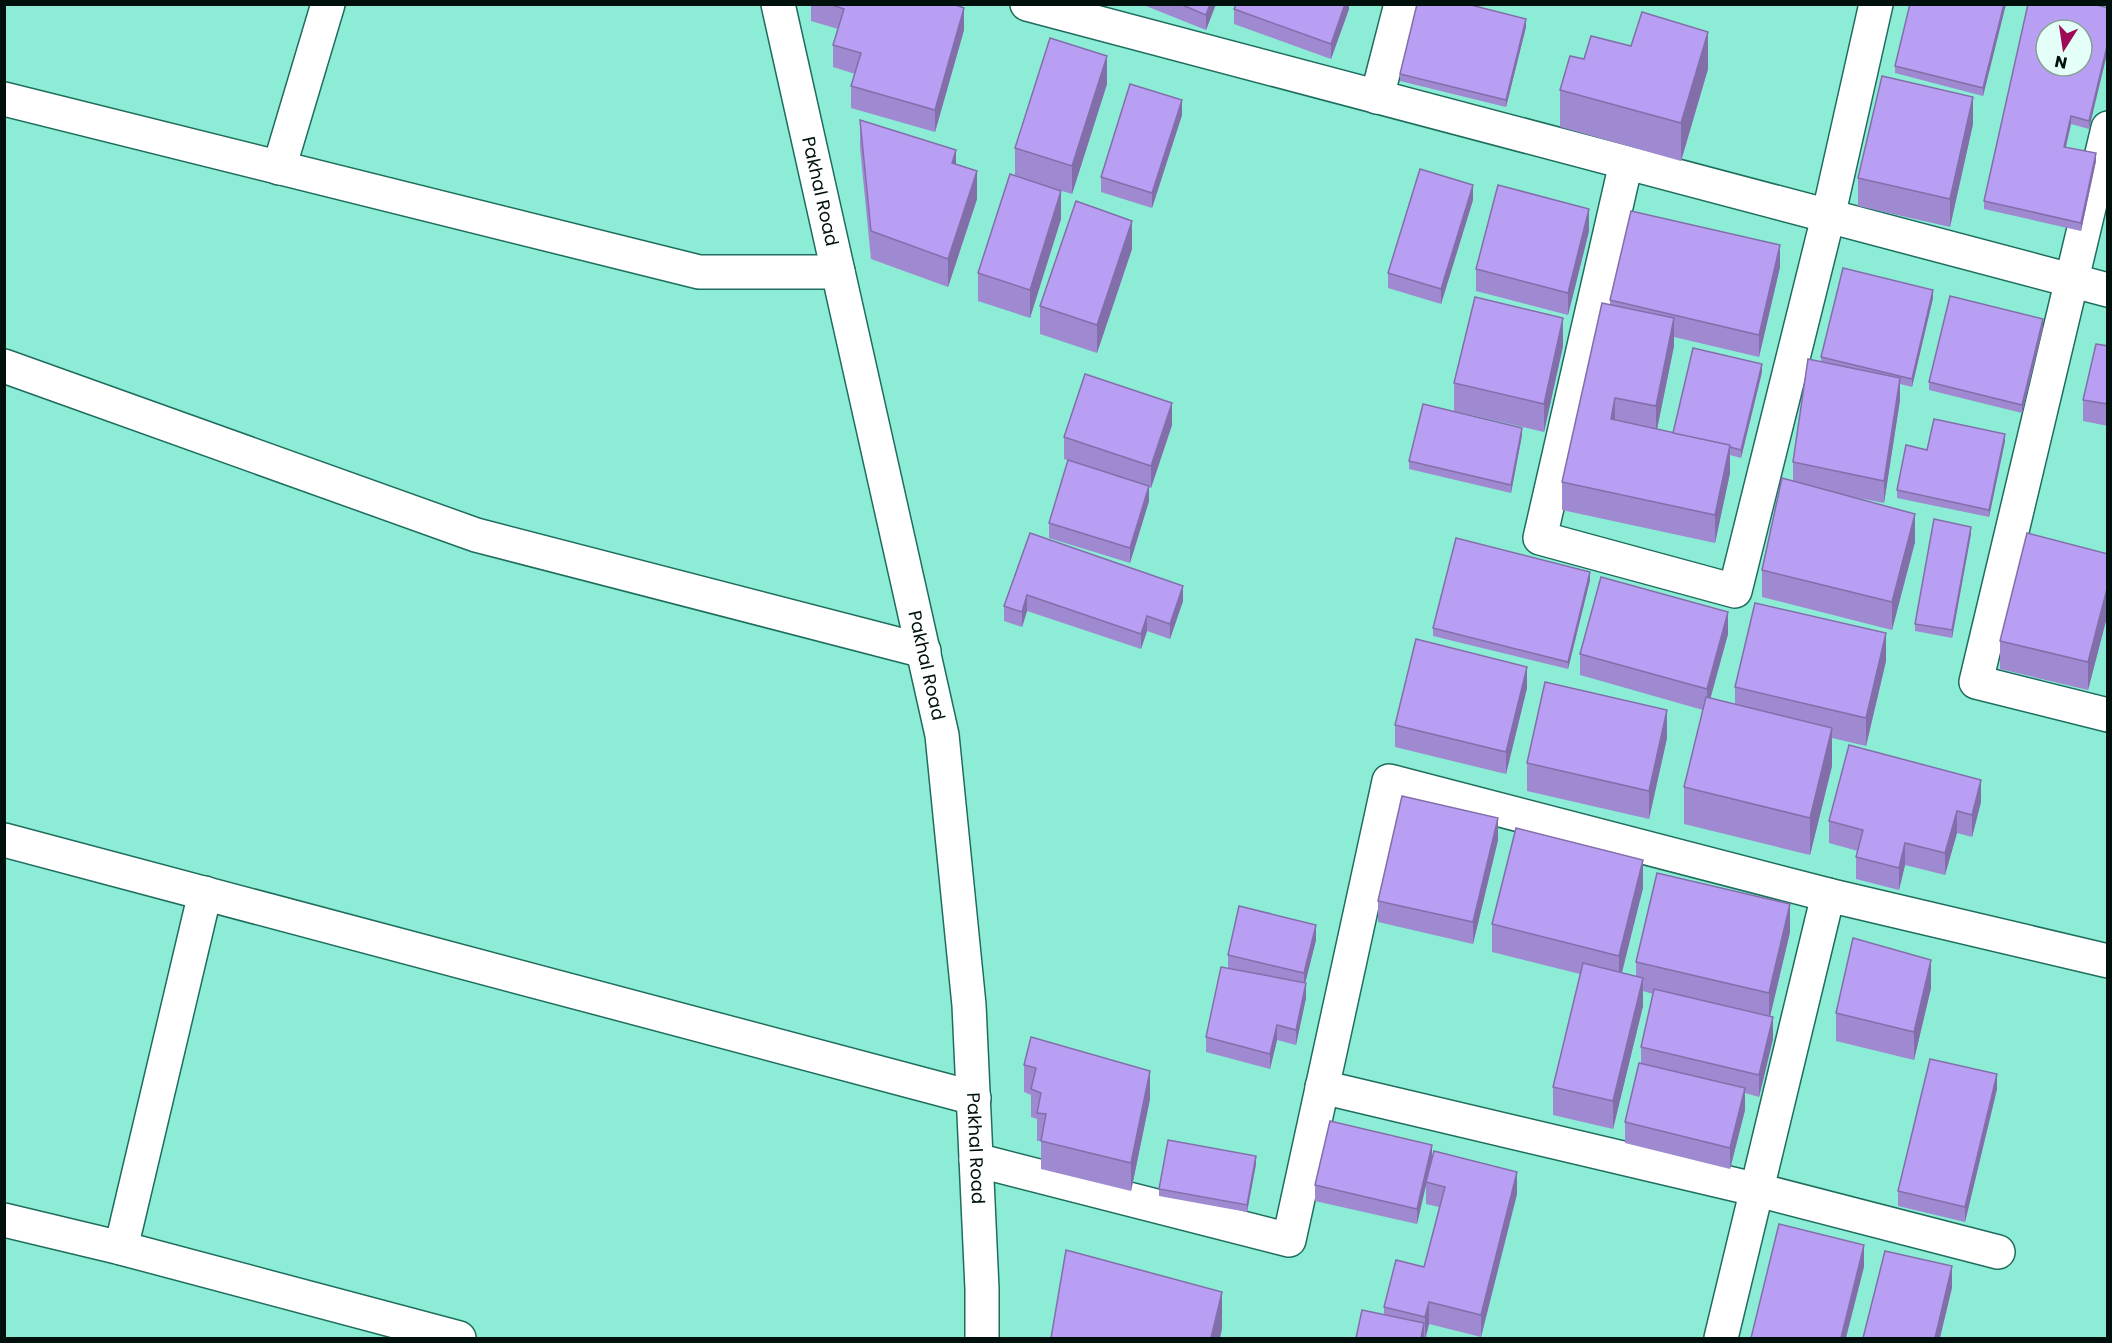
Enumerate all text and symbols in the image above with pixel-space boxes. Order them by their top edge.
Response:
north arrow [2034,18,2094,78]
text: N [2053,50,2069,75]
street label: Pakhal Road [796,134,845,248]
street label: Pakhal Road [902,608,951,723]
street label: Pakhal Road [961,1092,991,1205]

